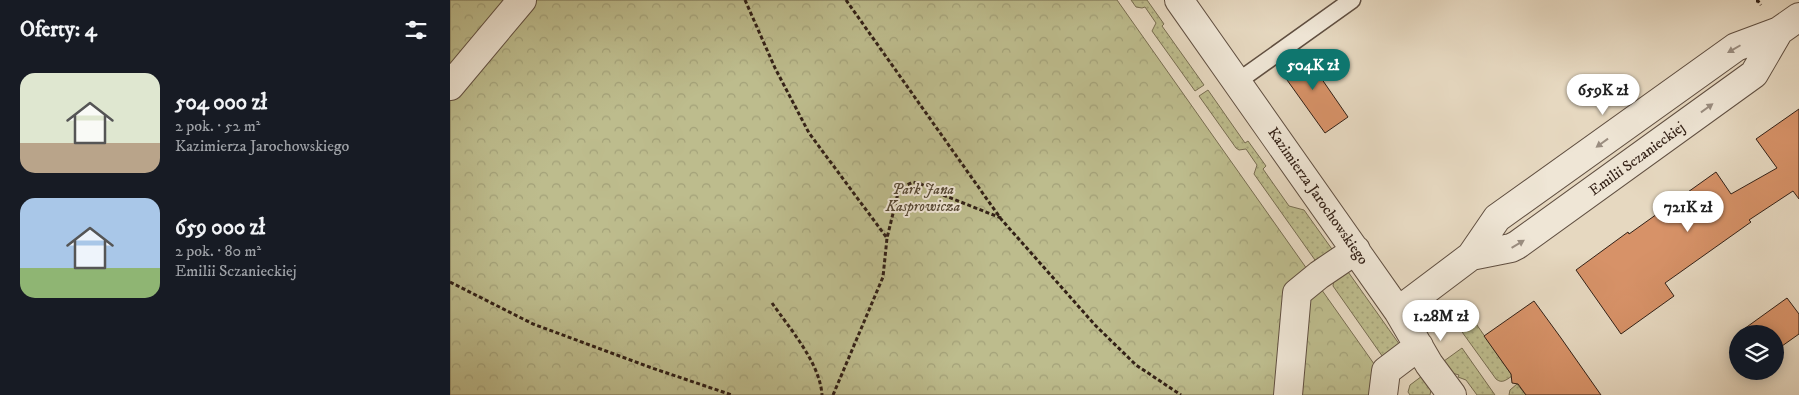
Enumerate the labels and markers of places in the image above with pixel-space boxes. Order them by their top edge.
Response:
pin: 504K zł [1267,48,1359,91]
pin: 659K zł [1557,74,1649,116]
pin: 721K zł [1642,190,1734,233]
pin: 1.28M zł [1389,300,1493,342]

